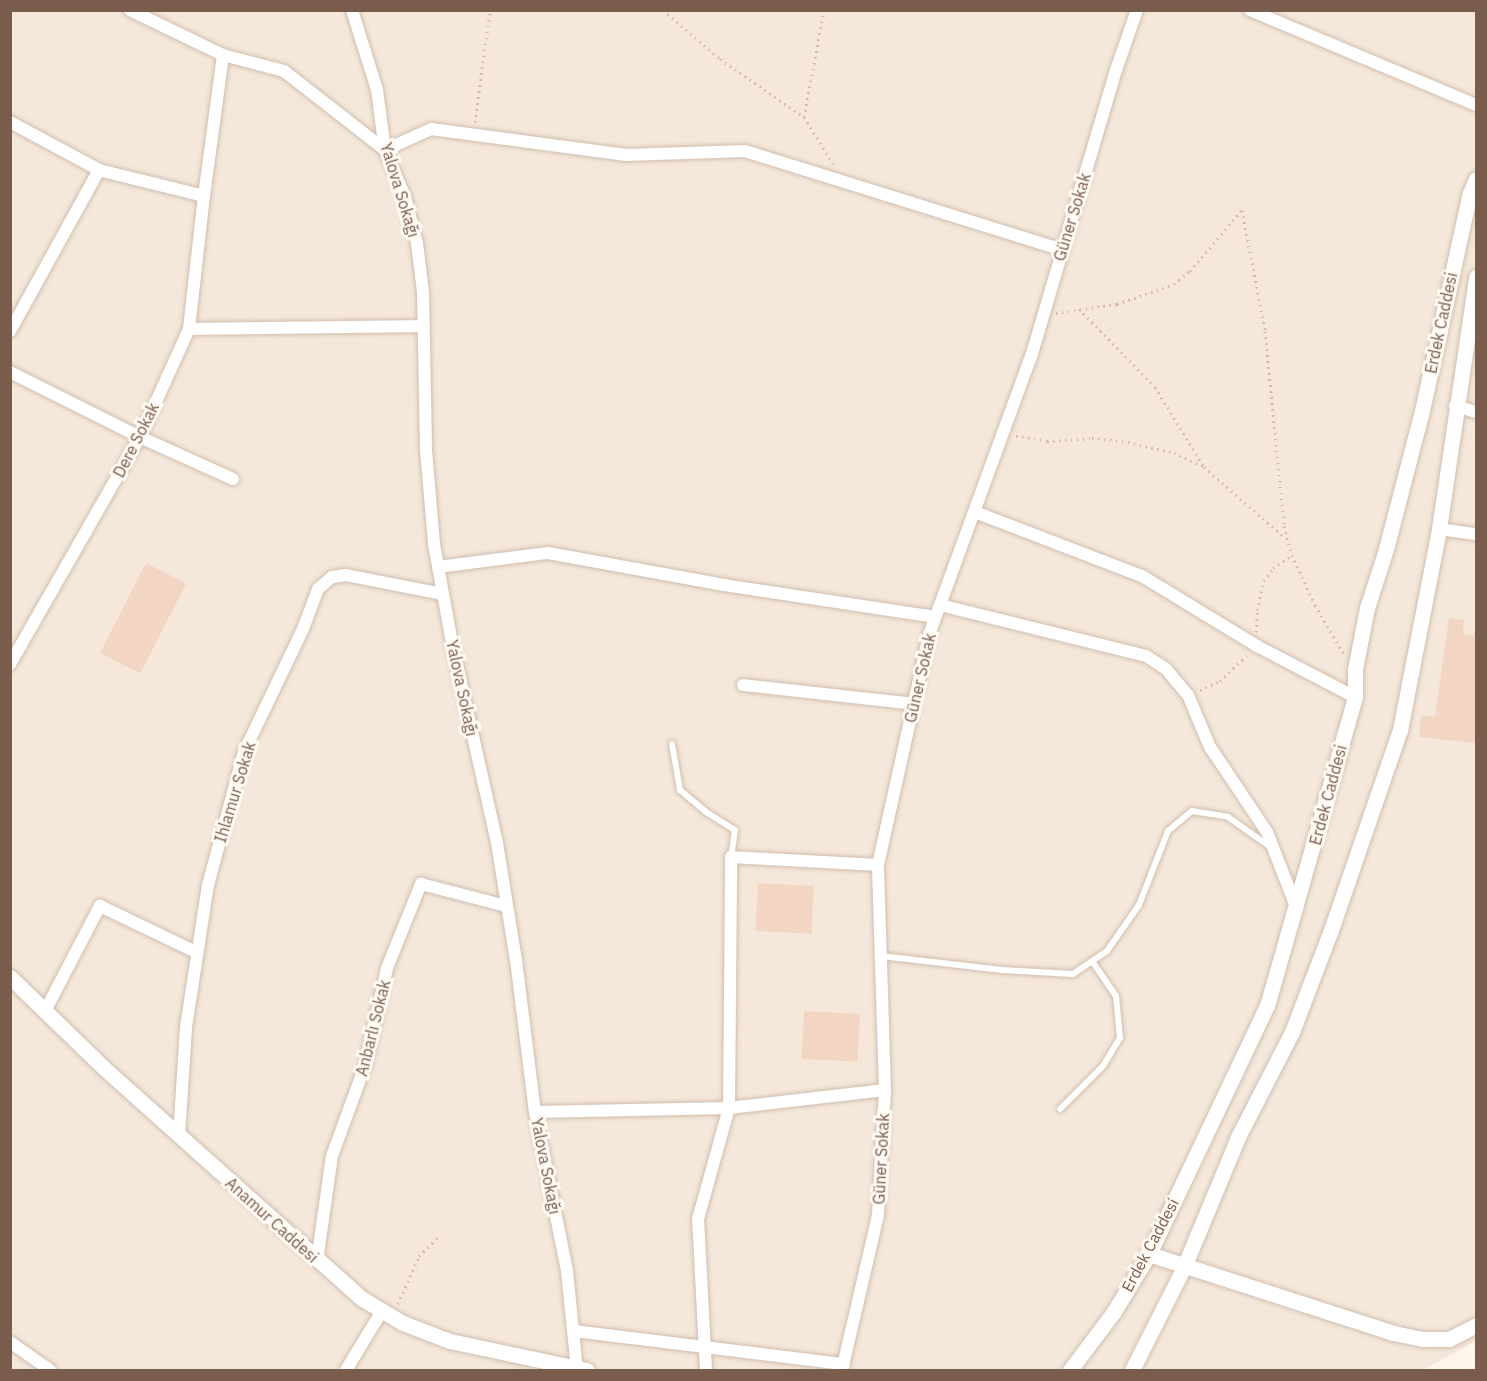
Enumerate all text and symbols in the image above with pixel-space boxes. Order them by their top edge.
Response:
street label: Yalova Sokağı [376,140,424,240]
street label: Güner Sokak [1049,171,1095,263]
street label: Erdek Caddesi [1421,271,1461,375]
street label: Dere Sokak [109,399,163,481]
street label: Güner Sokak [900,631,940,725]
street label: Yalova Sokağı [442,638,482,738]
street label: Ihlamur Sokak [211,739,259,845]
street label: Erdek Caddesi [1305,743,1351,847]
street label: Anbarlı Sokak [352,978,394,1078]
street label: Güner Sokak [869,1113,893,1205]
street label: Yalova Sokağı [527,1116,565,1216]
street label: Anamur Caddesi [222,1173,322,1267]
street label: Erdek Caddesi [1117,1195,1183,1295]

